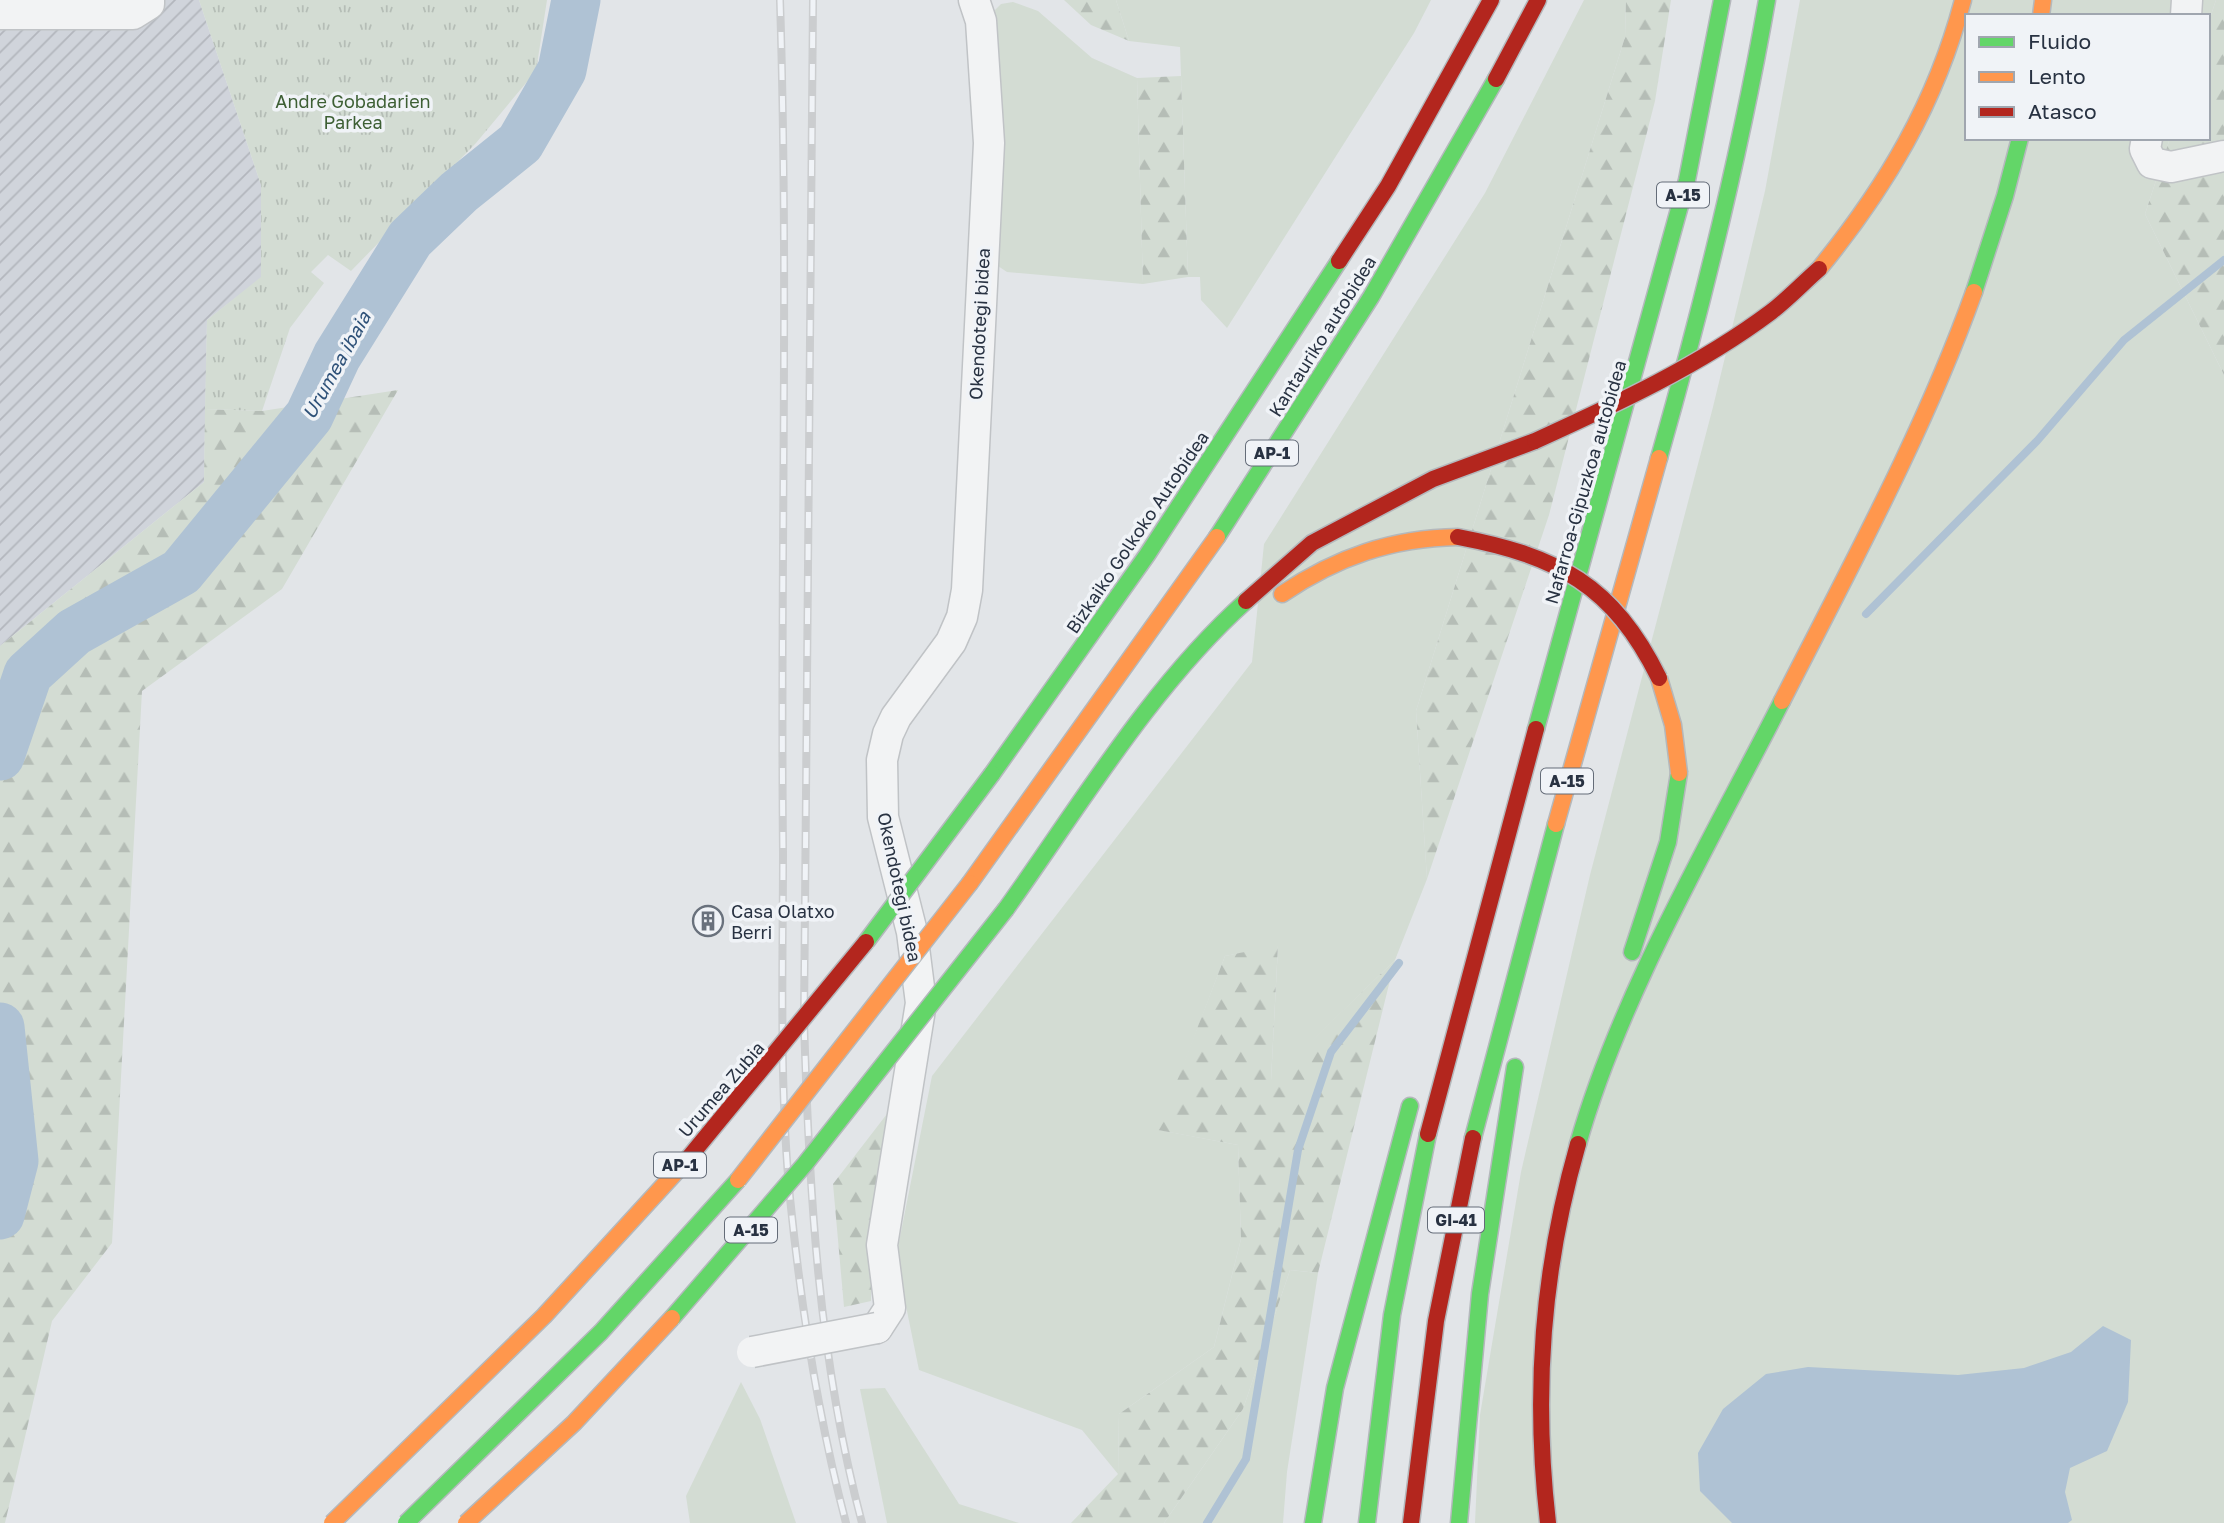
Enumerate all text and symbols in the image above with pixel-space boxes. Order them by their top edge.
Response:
legend [1965,14,2210,140]
text: Fluido [2028,28,2091,54]
text: Lento [2028,63,2086,89]
park label: Andre Gobadarien Parkea [275,90,431,133]
text: Atasco [2028,98,2097,124]
road number: A-15 [1657,182,1709,208]
street label: Okendotegi bidea [964,247,994,401]
street label: Kantauriko autobidea [1264,252,1380,420]
water label: Urumea ibaia [297,306,376,423]
street label: Nafarroa-Gipuzkoa autobidea [1540,358,1630,606]
street label: Bizkaiko Golkoko Autobidea [1061,427,1213,637]
road number: AP-1 [1246,440,1298,466]
road number: A-15 [1541,768,1593,794]
street label: Okendotegi bidea [873,810,927,964]
place label: Casa Olatxo Berri [731,900,835,943]
building icon: Casa Olatxo Berri [691,904,725,938]
street label: Urumea Zubia [674,1037,768,1141]
road number: AP-1 [654,1152,706,1177]
road number: GI-41 [1428,1208,1484,1232]
road number: A-15 [725,1218,777,1242]

